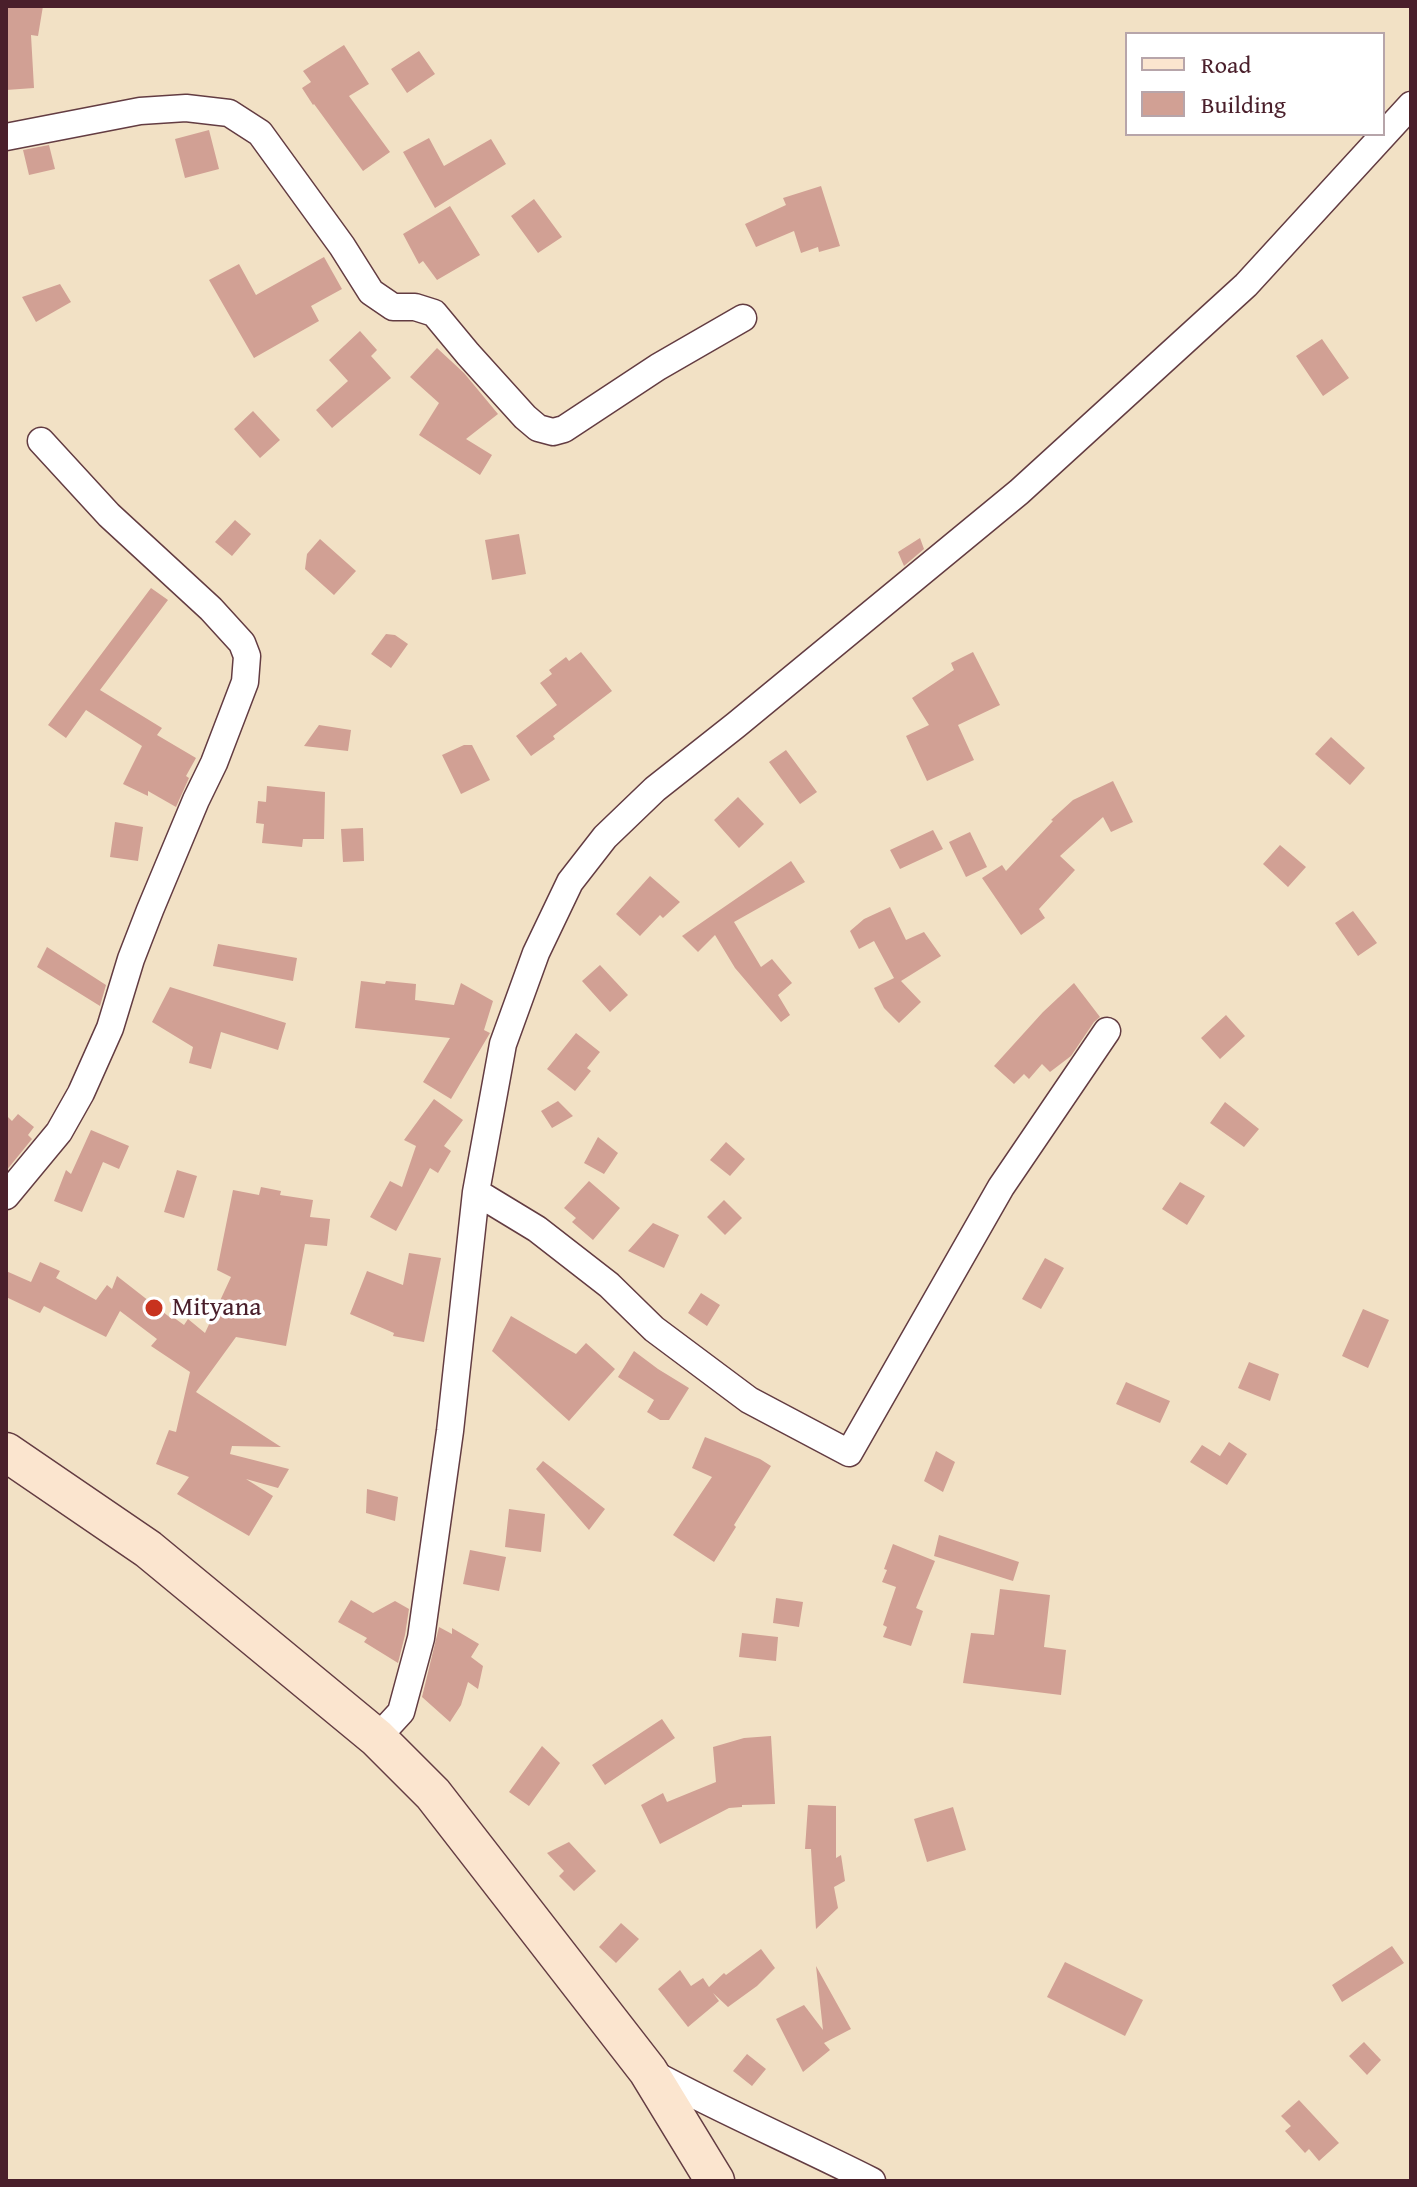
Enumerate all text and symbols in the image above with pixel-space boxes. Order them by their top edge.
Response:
legend [1125,32,1385,136]
text: Road [1201,47,1251,82]
text: Building [1201,87,1286,122]
place label: Mityana [172,1292,262,1324]
marker: Mityana [143,1297,165,1319]

